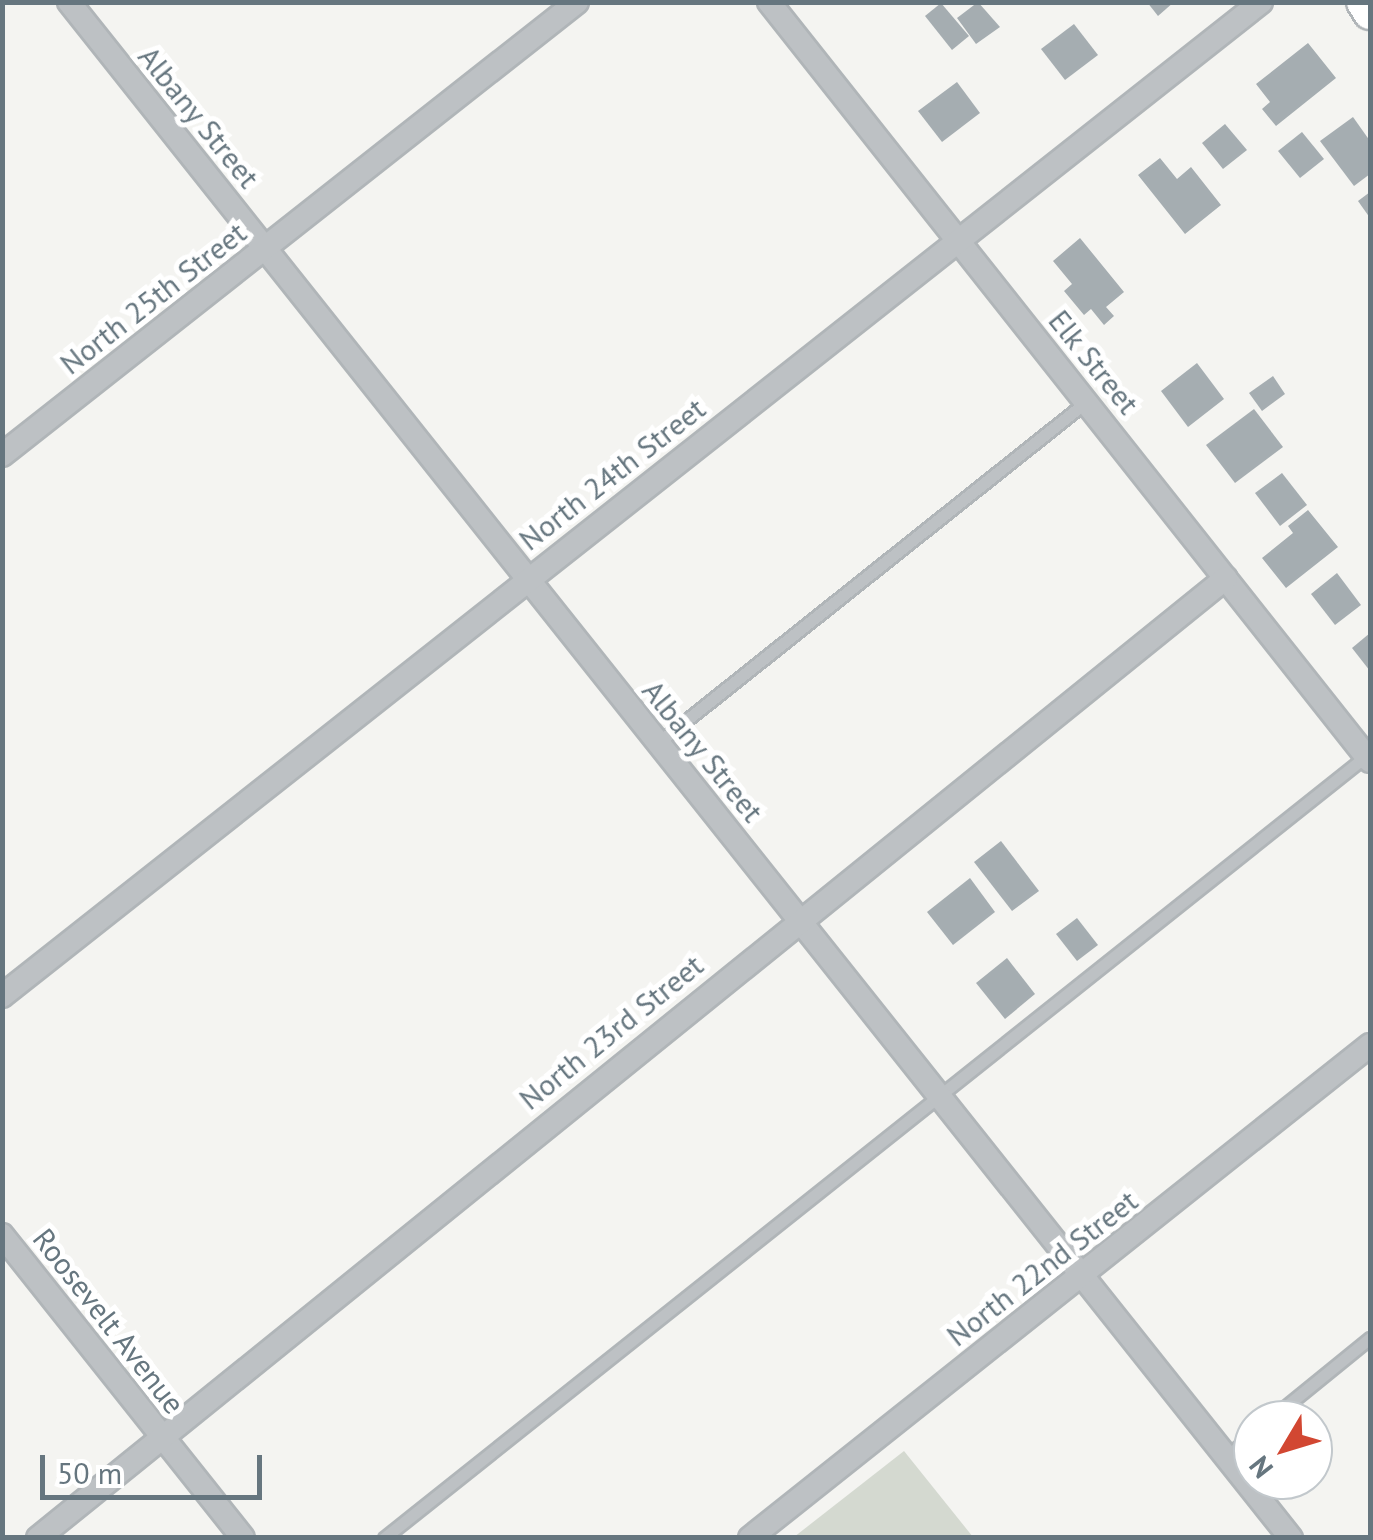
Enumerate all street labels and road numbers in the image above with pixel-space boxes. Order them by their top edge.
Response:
street label: Albany Street [131,39,267,195]
street label: North 25th Street [53,214,253,382]
street label: Elk Street [1041,303,1147,421]
street label: North 24th Street [512,390,712,558]
street label: Albany Street [635,673,771,829]
street label: North 23rd Street [512,947,710,1117]
street label: North 22nd Street [940,1182,1144,1354]
street label: Roosevelt Avenue [25,1221,193,1421]

